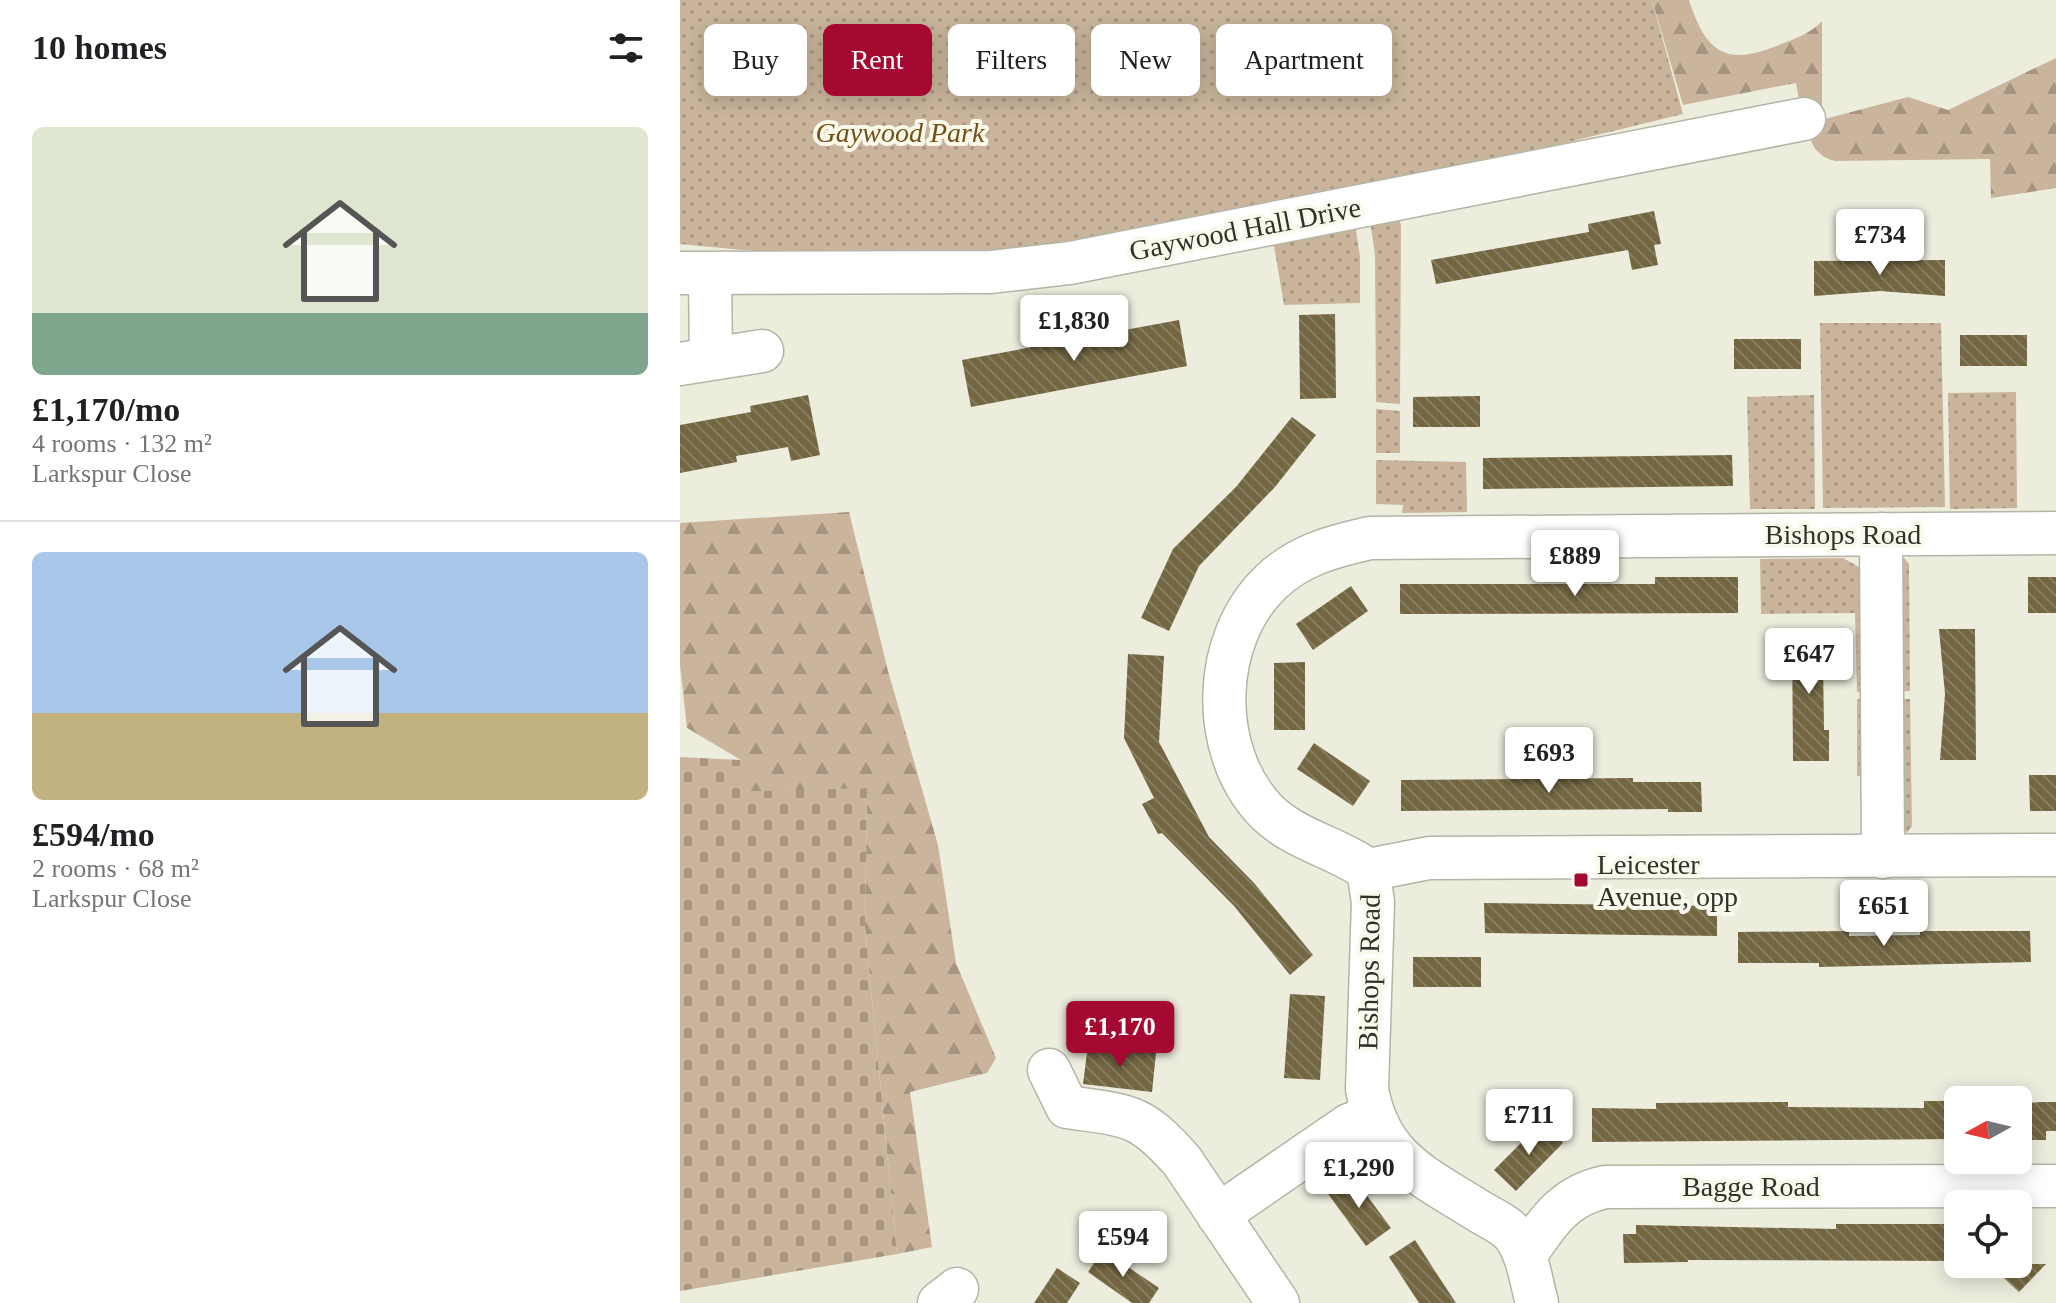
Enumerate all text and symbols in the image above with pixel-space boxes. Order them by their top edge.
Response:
chip: Buy [704,24,807,96]
chip: Rent [823,24,932,96]
chip: Filters [948,24,1075,96]
chip: New [1091,24,1200,96]
chip: Apartment [1216,24,1392,96]
icon: filters [604,26,648,70]
text: 10 homes [32,29,167,66]
park label: Gaywood Park [816,117,985,148]
icon: home [268,179,412,323]
street label: Gaywood Hall Drive [1127,191,1363,267]
pin: £734 [1833,209,1927,277]
text: £734 [1854,220,1906,249]
pin: £1,830 [1009,295,1139,363]
text: £1,830 [1038,306,1110,335]
text: £1,170/mo [32,391,180,428]
text: 4 rooms · 132 m² [32,429,212,458]
text: Larkspur Close [32,459,192,488]
street label: Bishops Road [1765,519,1921,550]
pin: £889 [1528,530,1622,598]
text: £889 [1549,541,1601,570]
icon: home [268,604,412,748]
pin: £647 [1762,628,1856,696]
text: £647 [1783,639,1835,668]
pin: £693 [1502,727,1596,795]
text: £693 [1523,738,1575,767]
text: £594/mo [32,816,155,853]
place label: Leicester Avenue, opp [1597,849,1738,912]
text: 2 rooms · 68 m² [32,854,199,883]
marker: Leicester Avenue, opp [1572,871,1590,889]
pin: £651 [1837,880,1931,948]
text: Larkspur Close [32,884,192,913]
text: £651 [1858,891,1910,920]
street label: Bishops Road [1352,894,1386,1050]
pin: £1,170 [1055,1001,1185,1069]
text: £1,170 [1084,1012,1156,1041]
north arrow [1944,1086,2032,1174]
map controls [1944,1086,2032,1278]
pin: £711 [1482,1089,1576,1157]
text: £711 [1504,1100,1554,1129]
pin: £1,290 [1294,1142,1424,1210]
text: £1,290 [1323,1153,1395,1182]
street label: Bagge Road [1682,1171,1820,1202]
button: locate [1944,1190,2032,1278]
pin: £594 [1076,1211,1170,1279]
text: £594 [1097,1222,1149,1251]

